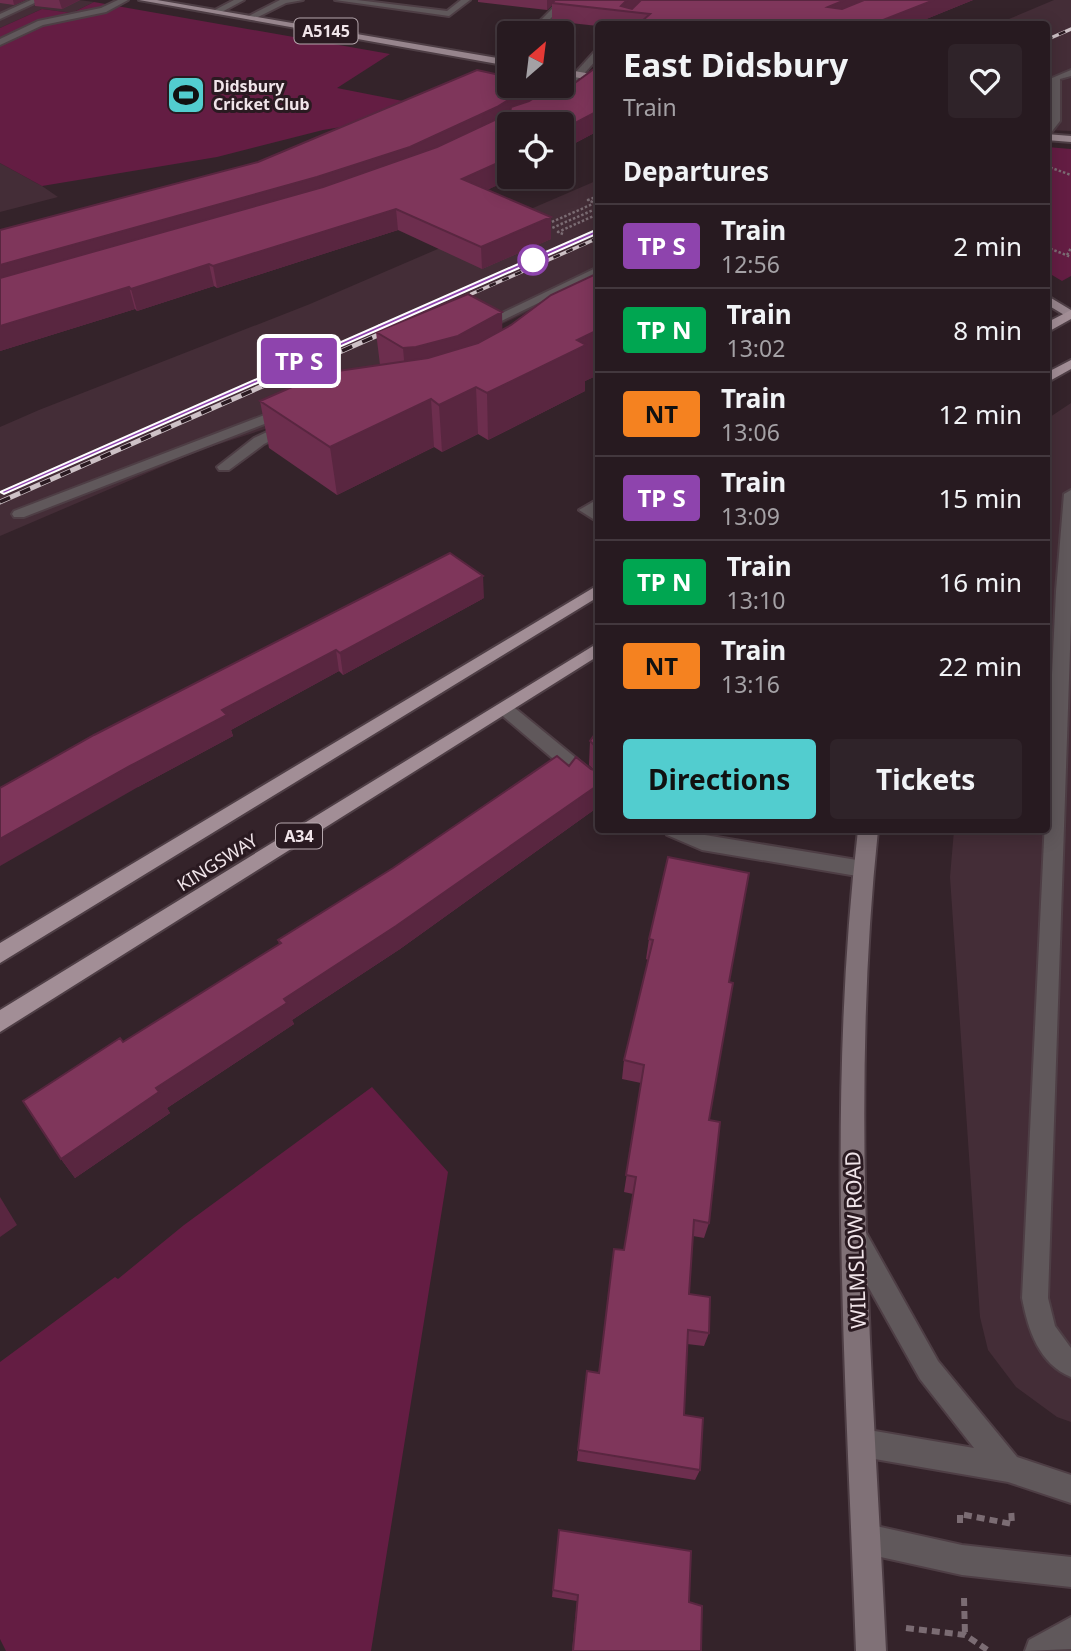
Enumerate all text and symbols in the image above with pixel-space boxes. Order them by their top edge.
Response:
road number: A5145 [294,19,358,44]
north arrow [497,21,574,98]
map controls [497,21,574,189]
text: East Didsbury [623,42,848,87]
button: heart [948,44,1022,118]
sports icon: Didsbury Cricket Club [165,74,207,116]
place label: Didsbury Cricket Club [213,75,310,115]
text: Train [623,91,677,123]
button: locate [497,112,574,189]
text: Departures [623,153,769,189]
text: Train [721,212,786,248]
text: 2 min [953,228,1022,264]
text: TP S [637,229,686,262]
unlabelled marker [518,245,548,275]
text: 12:56 [721,248,780,280]
text: Train [727,296,792,332]
text: 8 min [953,312,1022,348]
text: TP N [637,313,692,346]
text: 13:02 [727,332,785,364]
line badge: TP S [250,338,348,384]
text: TP S [275,344,323,377]
text: Train [721,380,786,416]
text: 12 min [938,396,1022,432]
text: NT [645,397,678,430]
text: 13:06 [721,416,780,448]
text: Train [721,464,786,500]
text: 15 min [938,480,1022,516]
text: TP S [637,481,686,514]
text: 13:09 [721,500,780,532]
text: Train [727,548,792,584]
text: 16 min [938,564,1022,600]
text: TP N [637,565,692,598]
text: 13:10 [727,584,785,616]
text: Train [721,632,786,668]
text: 22 min [938,648,1022,684]
text: NT [645,649,678,682]
text: 13:16 [721,668,780,700]
button: Directions [623,739,816,819]
button: Tickets [830,739,1022,819]
road number: A34 [276,824,322,848]
street label: KINGSWAY [172,827,262,896]
street label: WILMSLOW ROAD [838,1151,872,1329]

